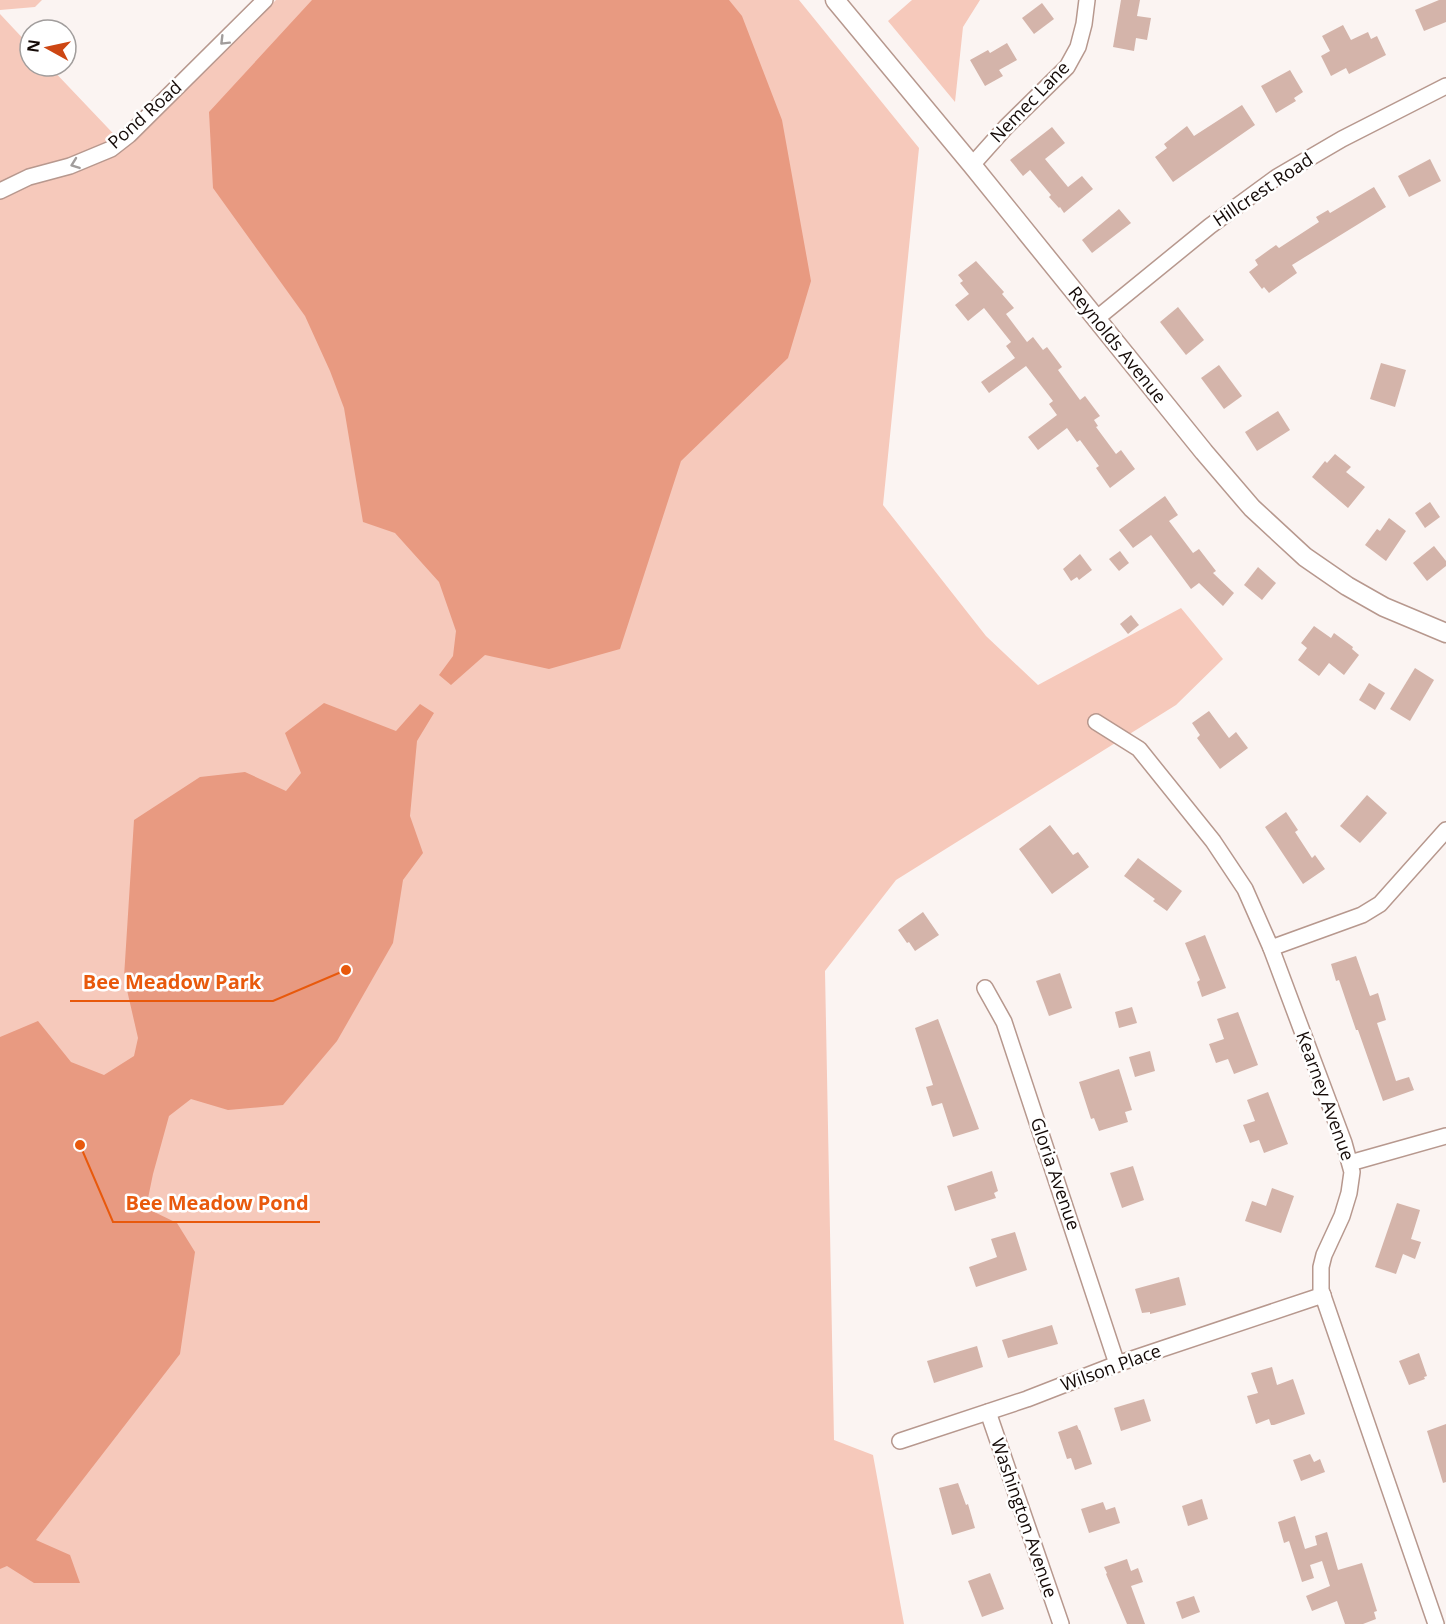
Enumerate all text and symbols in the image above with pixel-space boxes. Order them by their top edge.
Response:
north arrow [18,18,78,78]
one-way arrow [220,34,231,45]
text: N [21,38,45,54]
street label: Nemec Lane [984,55,1074,147]
street label: Pond Road [102,75,186,154]
street label: Hillcrest Road [1208,147,1317,231]
one-way arrow [70,156,81,169]
street label: Reynolds Avenue [1063,281,1172,408]
callout: Bee Meadow Park [70,963,273,1001]
text: Bee Meadow Park [83,968,262,995]
street label: Kearney Avenue [1291,1028,1360,1164]
street label: Gloria Avenue [1025,1114,1086,1233]
callout: Bee Meadow Pond [113,1184,320,1222]
text: Bee Meadow Pond [125,1189,309,1216]
street label: Wilson Place [1057,1338,1164,1396]
street label: Washington Avenue [986,1435,1064,1601]

